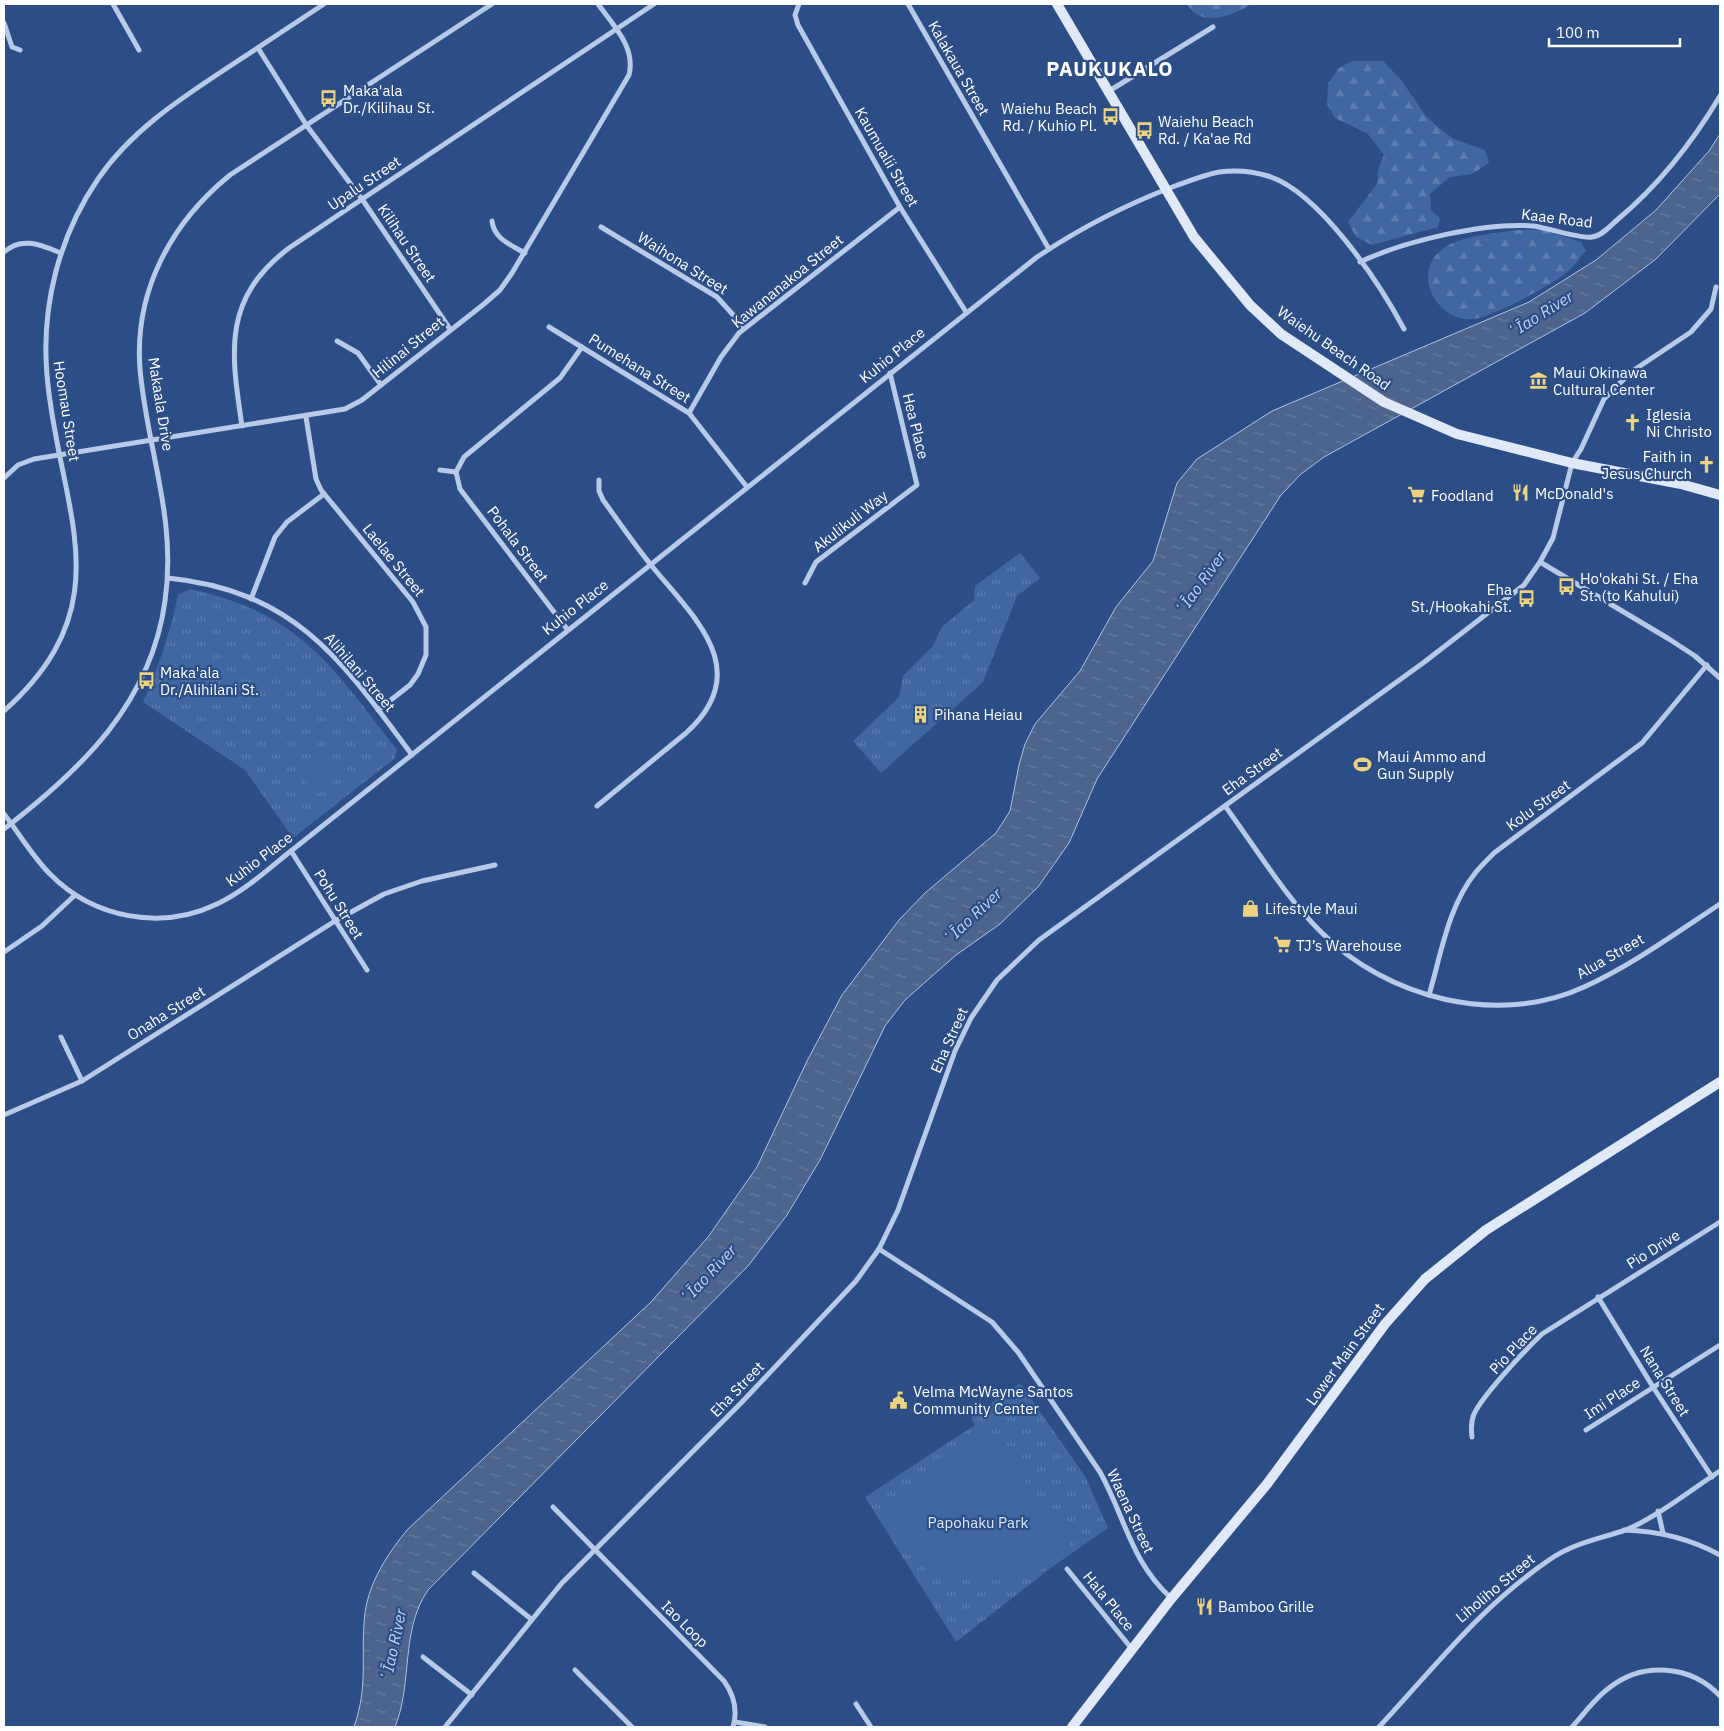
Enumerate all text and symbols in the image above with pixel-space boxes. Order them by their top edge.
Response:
scale bar [1549,15,1680,47]
street label: Kalakaua Street [924,17,994,119]
text: 100 m [1556,23,1600,42]
district label: PAUKUKALO [1046,55,1174,82]
place label: Maka'ala Dr./Kilihau St. [343,81,435,117]
bus stop icon: Maka'ala Dr./Kilihau St. [319,89,339,109]
place label: Waiehu Beach Rd. / Kuhio Pl. [1001,99,1097,135]
street label: Kaumualii Street [851,104,923,210]
bus stop icon: Waiehu Beach Rd. / Kuhio Pl. [1101,107,1121,127]
place label: Waiehu Beach Rd. / Ka'ae Rd [1158,112,1254,148]
bus stop icon: Waiehu Beach Rd. / Ka'ae Rd [1134,120,1154,140]
street label: Upalu Street [324,152,404,214]
street label: Kilihau Street [374,200,440,286]
street label: Kaae Road [1520,204,1594,232]
street label: Waihona Street [634,228,732,298]
street label: Kawananakoa Street [727,230,847,332]
water label: ʻĪao River [1504,285,1577,342]
street label: Waiehu Beach Road [1274,302,1394,394]
street label: Hilinai Street [368,312,448,382]
street label: Kuhio Place [855,323,929,387]
street label: Pumehana Street [585,329,695,407]
street label: Makaala Drive [144,356,178,452]
street label: Hoomau Street [50,359,84,463]
place label: Maui Okinawa Cultural Center [1553,363,1655,399]
museum icon: Maui Okinawa Cultural Center [1529,371,1549,391]
street label: Hea Place [899,391,933,461]
place label: Iglesia Ni Christo [1646,405,1712,441]
church icon: Iglesia Ni Christo [1622,413,1642,433]
place label: Faith in Jesus Church [1602,447,1692,483]
church icon: Faith in Jesus Church [1696,455,1716,475]
restaurant icon: McDonald's [1511,483,1531,503]
place label: McDonald's [1535,484,1613,503]
street label: Akulikuli Way [809,485,892,556]
supermarket icon: Foodland [1407,485,1427,505]
place label: Foodland [1431,486,1494,505]
street label: Pohala Street [483,502,553,586]
street label: Laelae Street [359,520,429,600]
water label: ʻĪao River [1170,546,1230,619]
place label: Ho'okahi St. / Eha St. (to Kahului) [1580,569,1698,605]
street label: Kuhio Place [538,575,612,639]
bus stop icon: Ho'okahi St. / Eha St. (to Kahului) [1556,577,1576,597]
place label: Eha St./Hookahi St. [1411,580,1512,616]
bus stop icon: Eha St./Hookahi St. [1516,588,1536,608]
street label: Alihilani Street [320,628,400,716]
place label: Maka'ala Dr./Alihilani St. [160,663,259,699]
bus stop icon: Maka'ala Dr./Alihilani St. [136,671,156,691]
building icon: Pihana Heiau [910,704,930,724]
place label: Pihana Heiau [934,705,1023,724]
street label: Eha Street [1218,743,1286,799]
place label: Maui Ammo and Gun Supply [1377,747,1486,783]
sports icon: Maui Ammo and Gun Supply [1353,755,1373,775]
street label: Kolu Street [1502,775,1574,835]
street label: Kuhio Place [222,828,296,890]
street label: Pohu Street [310,866,368,942]
water label: ʻĪao River [938,883,1007,948]
shop icon: Lifestyle Maui [1241,898,1261,918]
place label: Lifestyle Maui [1265,899,1358,918]
street label: Alua Street [1573,929,1647,983]
supermarket icon: TJ’s Warehouse [1272,935,1292,955]
place label: TJ’s Warehouse [1296,936,1402,955]
street label: Onaha Street [123,982,209,1044]
street label: Eha Street [926,1004,972,1076]
street label: Pio Drive [1623,1225,1683,1273]
water label: ʻĪao River [676,1239,741,1308]
street label: Lower Main Street [1302,1299,1388,1409]
street label: Pio Place [1485,1320,1541,1378]
street label: Nana Street [1636,1342,1694,1420]
street label: Eha Street [706,1357,768,1421]
street label: Imi Place [1580,1373,1644,1423]
place label: Velma McWayne Santos Community Center [913,1382,1073,1418]
public building icon: Velma McWayne Santos Community Center [889,1390,909,1410]
street label: Waena Street [1103,1466,1159,1556]
park label: Papohaku Park [928,1513,1028,1532]
street label: Liholiho Street [1452,1549,1538,1627]
street label: Hala Place [1079,1567,1139,1635]
street label: Iao Loop [657,1596,713,1652]
restaurant icon: Bamboo Grille [1194,1596,1214,1616]
place label: Bamboo Grille [1218,1597,1314,1616]
water label: ʻĪao River [376,1606,411,1683]

